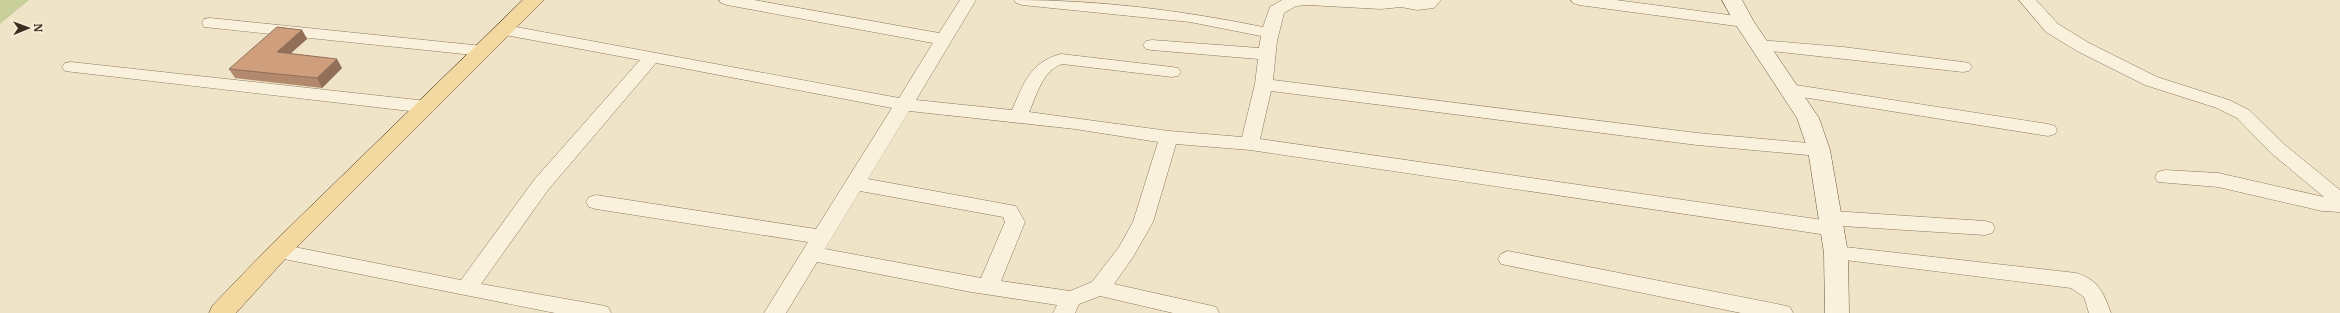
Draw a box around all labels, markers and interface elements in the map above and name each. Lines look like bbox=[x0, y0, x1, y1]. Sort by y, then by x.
north arrow bbox=[8, 8, 48, 48]
text: N bbox=[31, 23, 45, 33]

